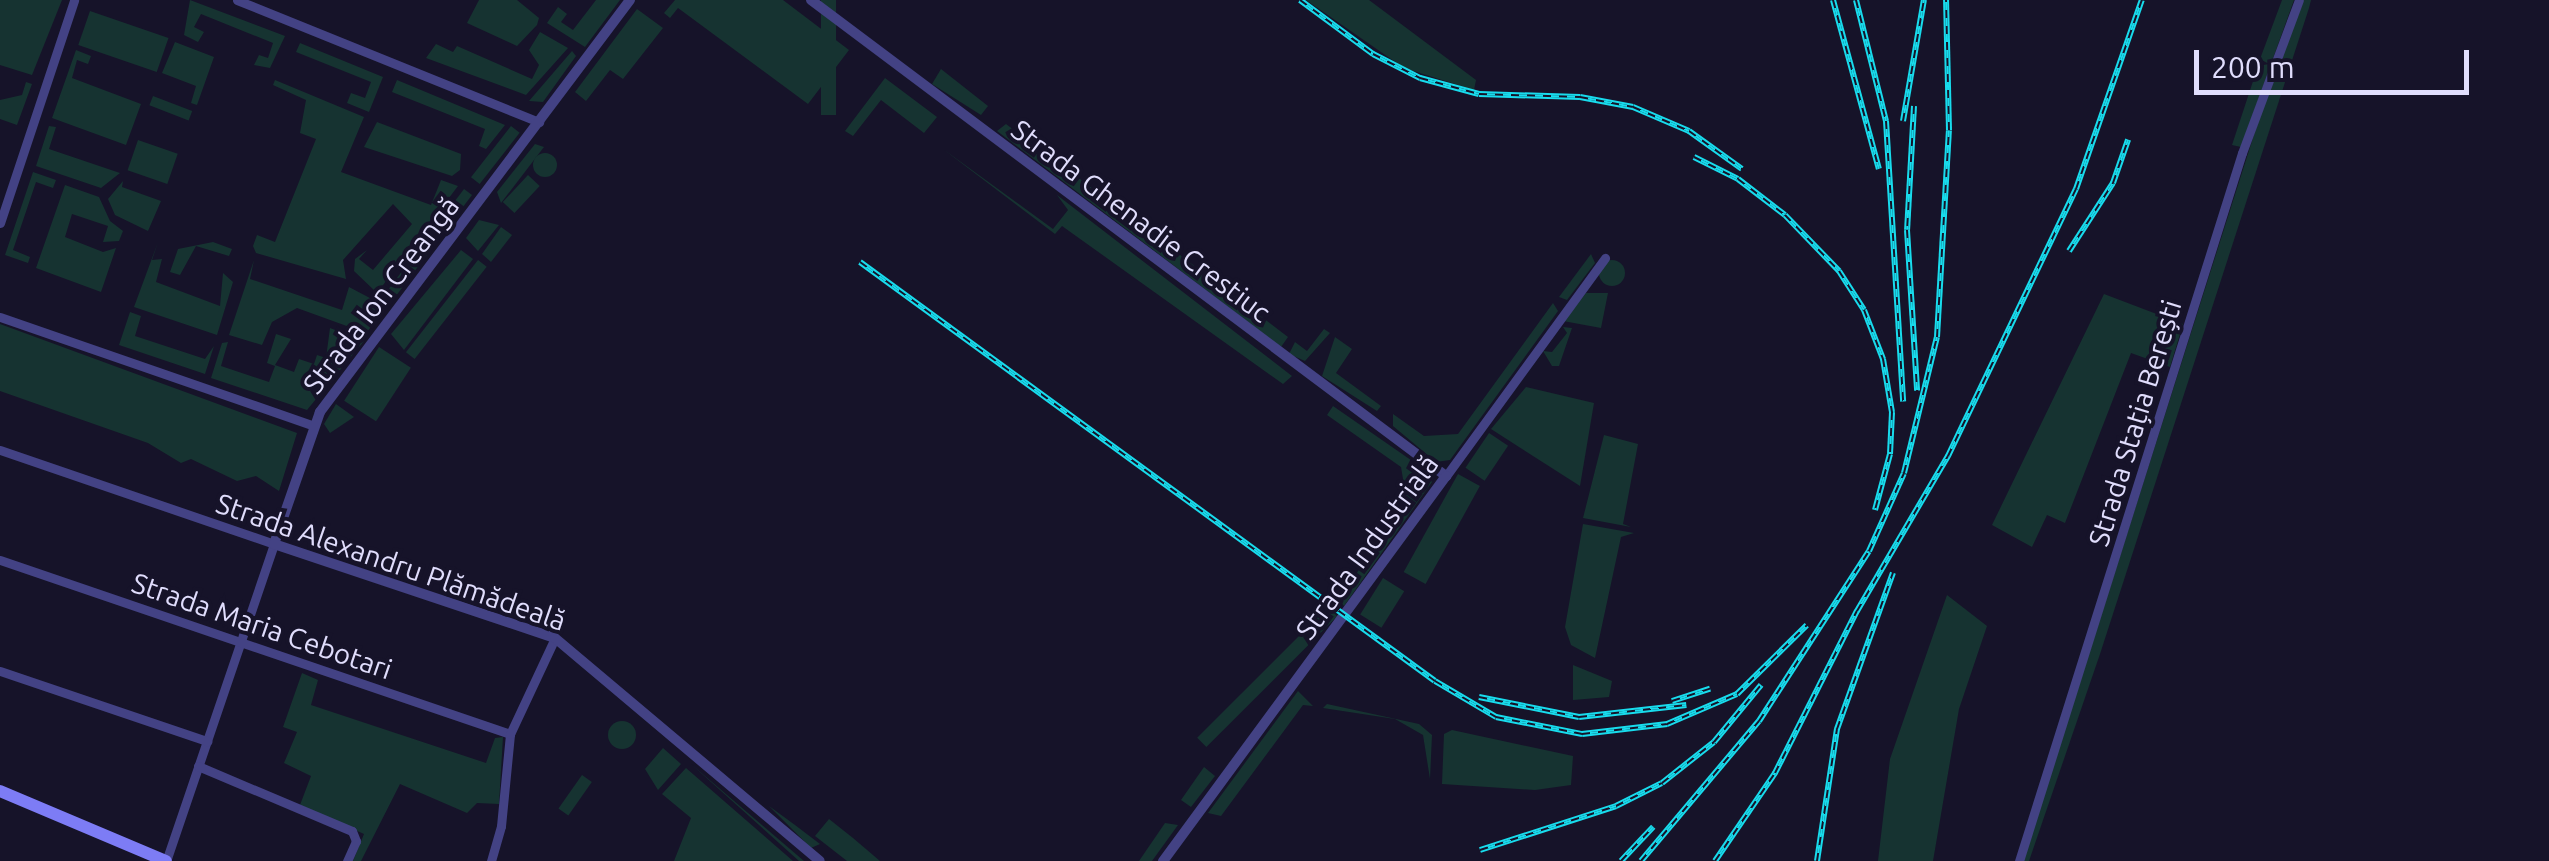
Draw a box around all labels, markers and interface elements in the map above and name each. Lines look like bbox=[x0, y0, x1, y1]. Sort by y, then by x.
scale bar bbox=[2199, 30, 2474, 92]
text: 200 m bbox=[2211, 50, 2295, 84]
street label: Strada Ghenadie Crestiuc bbox=[1005, 113, 1277, 329]
street label: Strada Ion Creangă bbox=[296, 190, 466, 400]
street label: Strada Stația Berești bbox=[2082, 296, 2188, 550]
street label: Strada Industrială bbox=[1289, 448, 1445, 646]
street label: Strada Alexandru Plămădeală bbox=[212, 486, 570, 638]
street label: Strada Maria Cebotari bbox=[128, 566, 396, 686]

